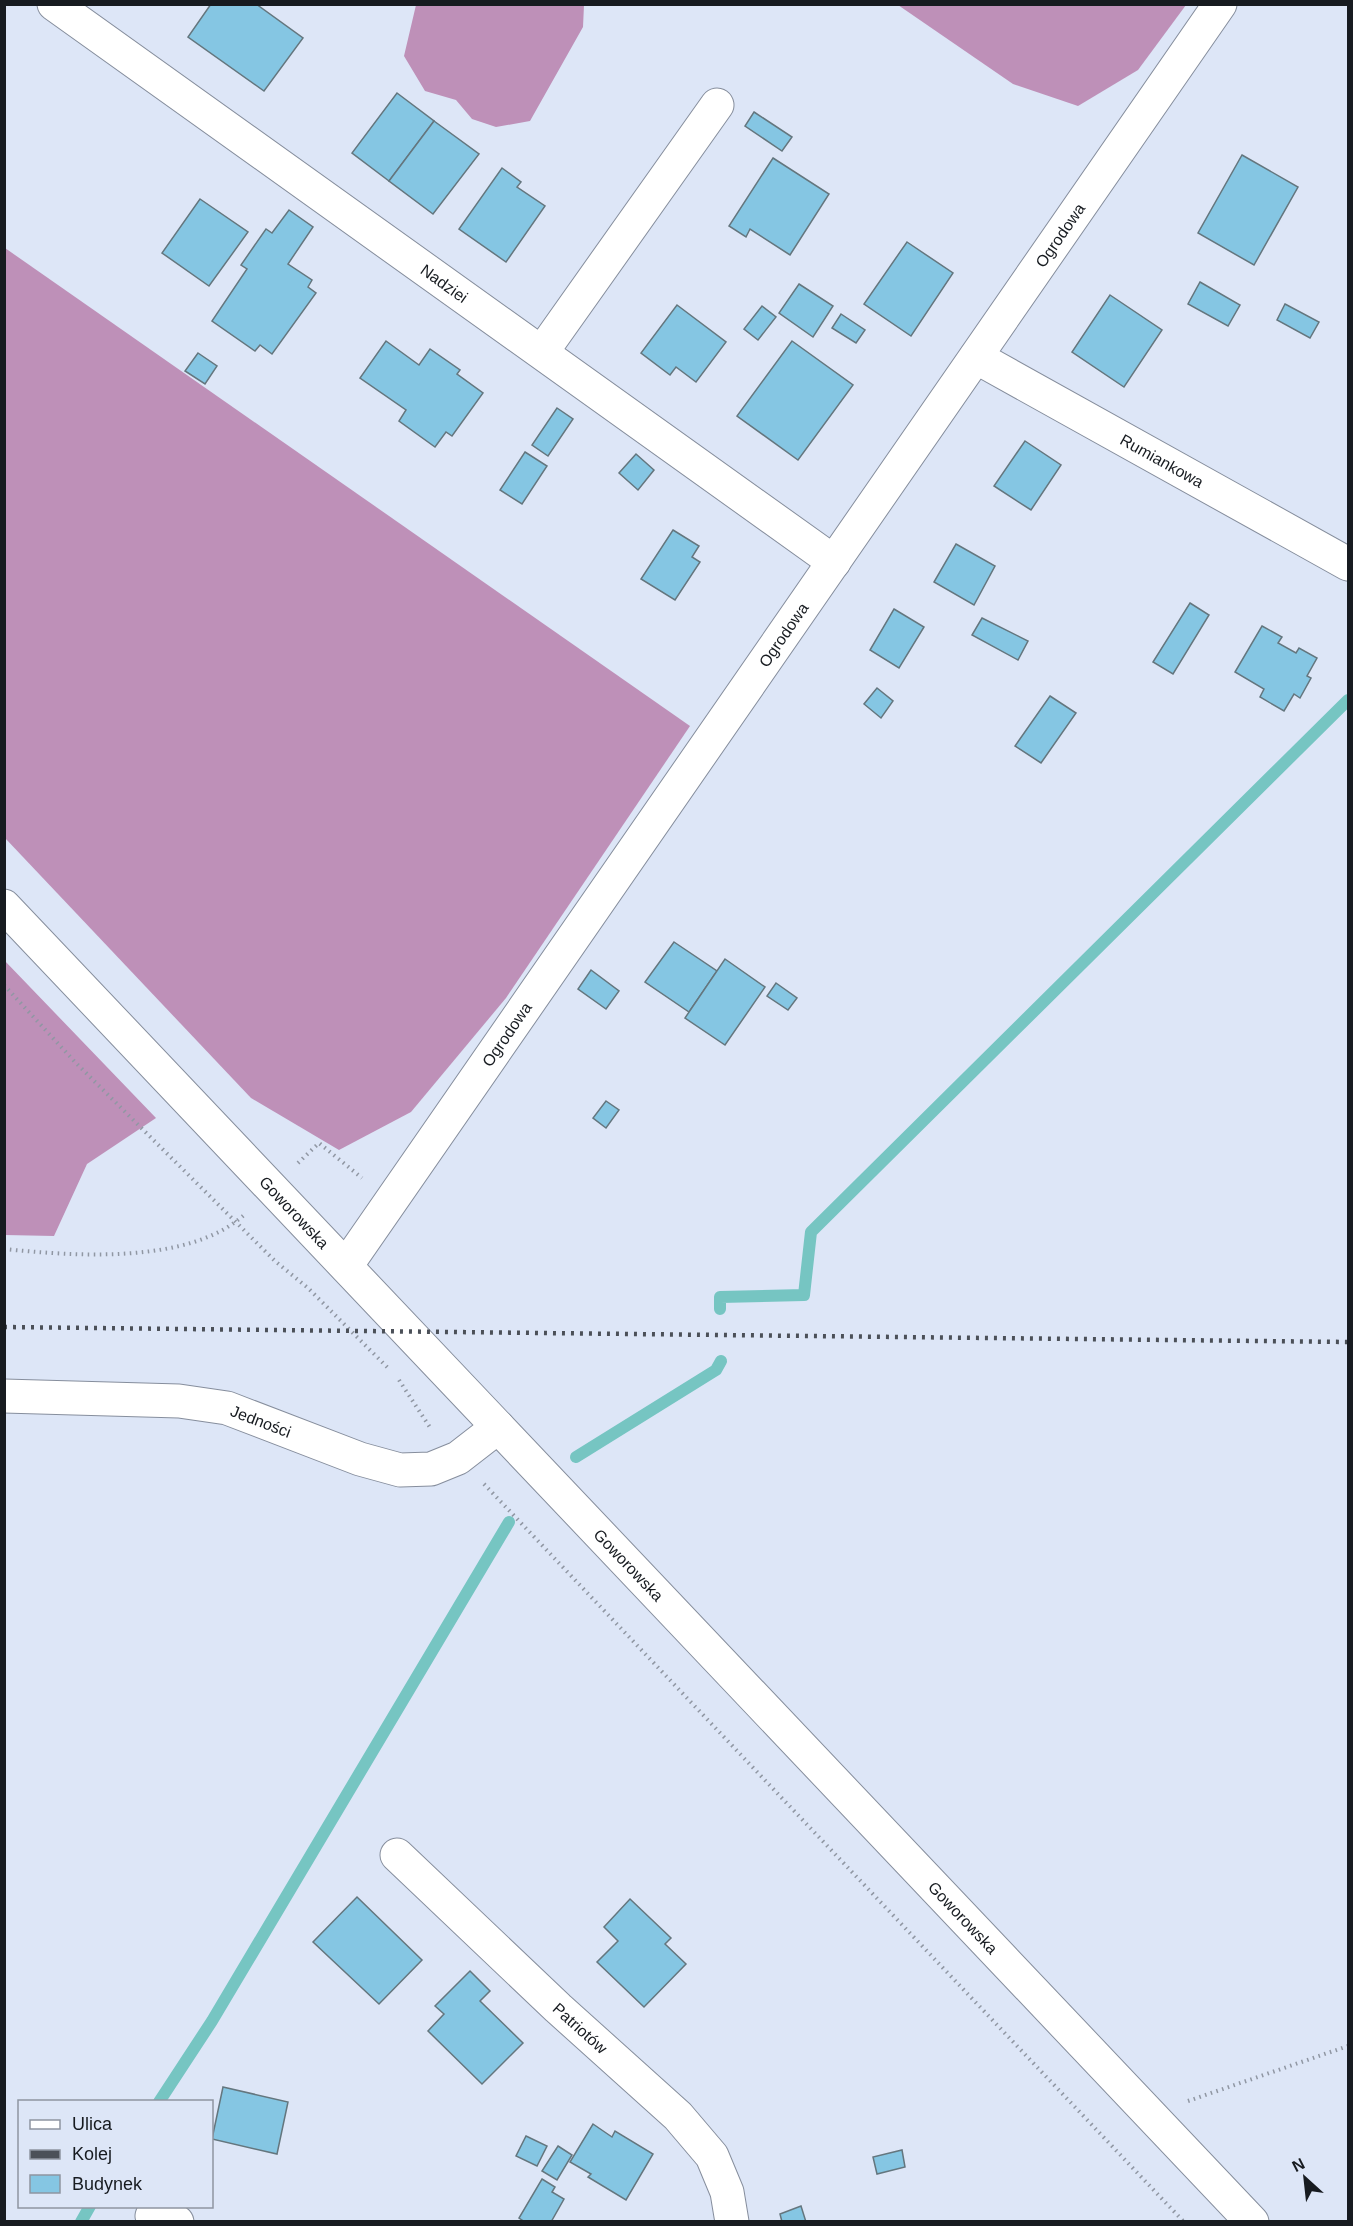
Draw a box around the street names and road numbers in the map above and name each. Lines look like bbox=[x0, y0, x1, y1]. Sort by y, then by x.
street label: Ogrodowa bbox=[1032, 200, 1088, 270]
street label: Nadziei bbox=[418, 261, 471, 306]
street label: Rumiankowa bbox=[1118, 431, 1207, 491]
street label: Ogrodowa bbox=[755, 599, 811, 670]
street label: Ogrodowa bbox=[479, 999, 535, 1069]
street label: Goworowska bbox=[256, 1173, 332, 1252]
street label: Jedności bbox=[228, 1402, 294, 1440]
street label: Goworowska bbox=[591, 1525, 667, 1604]
street label: Goworowska bbox=[925, 1878, 1001, 1957]
street label: Patriotów bbox=[550, 1999, 611, 2057]

